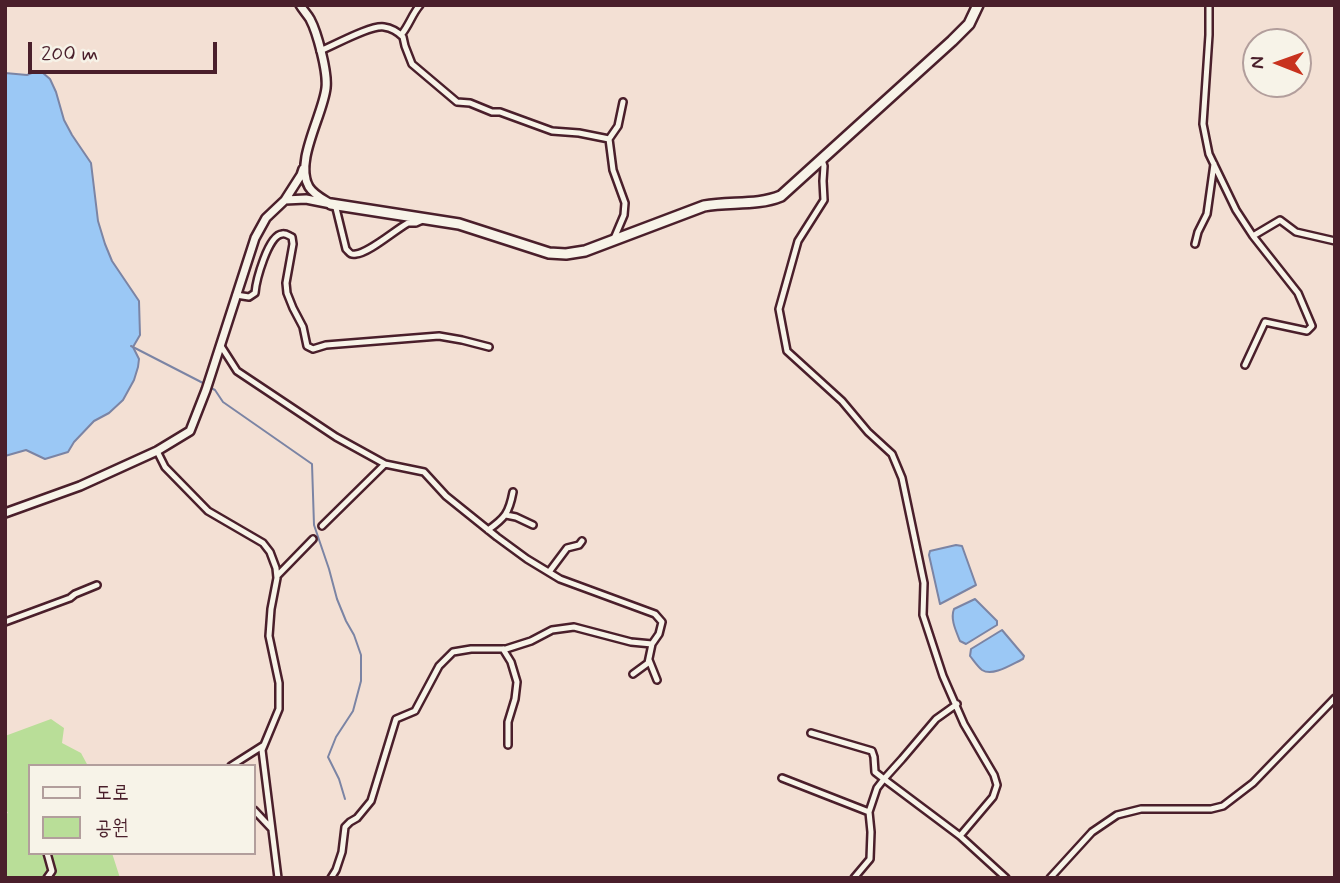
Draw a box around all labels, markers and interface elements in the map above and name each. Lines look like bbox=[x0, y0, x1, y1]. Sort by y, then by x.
scale bar bbox=[32, 28, 220, 72]
north arrow bbox=[1242, 28, 1312, 98]
text: 200 m bbox=[41, 40, 98, 68]
text: N bbox=[1245, 56, 1270, 69]
legend bbox=[28, 764, 256, 855]
text: 도로 bbox=[95, 779, 129, 807]
text: 공원 bbox=[95, 814, 129, 842]

